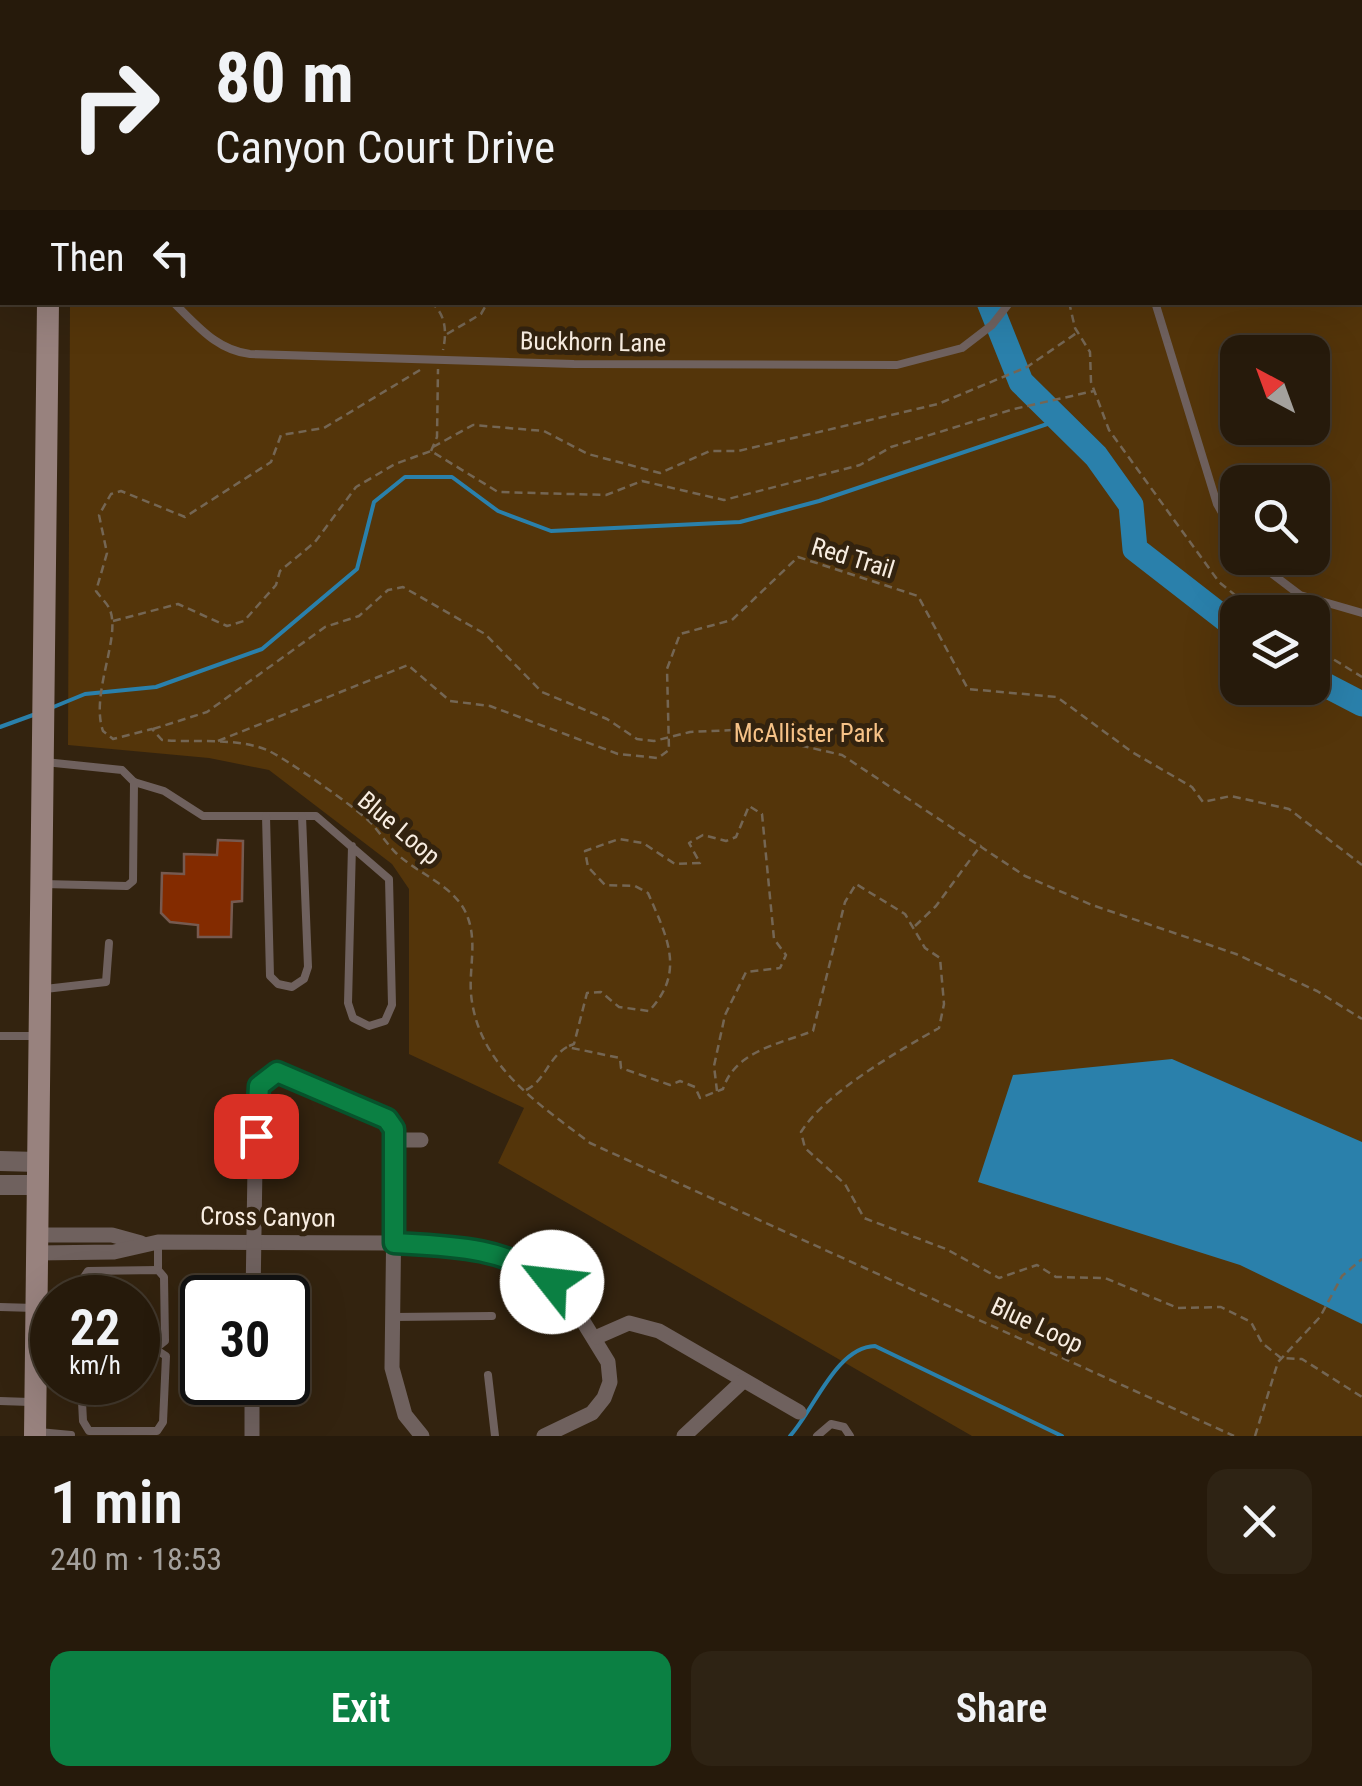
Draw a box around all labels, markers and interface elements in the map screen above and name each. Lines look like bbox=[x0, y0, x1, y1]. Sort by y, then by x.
text: 80 m bbox=[215, 37, 354, 119]
icon: right bbox=[50, 40, 180, 170]
text: Canyon Court Drive bbox=[215, 121, 555, 174]
icon: left bbox=[144, 230, 199, 285]
text: Then bbox=[50, 236, 124, 280]
street label: Buckhorn Lane bbox=[520, 326, 666, 358]
north arrow bbox=[1220, 335, 1330, 445]
map controls bbox=[1220, 335, 1330, 705]
button: search bbox=[1220, 465, 1330, 575]
street label: Red Trail bbox=[808, 532, 898, 584]
button: layers bbox=[1220, 595, 1330, 705]
park label: McAllister Park bbox=[734, 719, 885, 748]
street label: Blue Loop bbox=[352, 785, 446, 871]
pin bbox=[214, 1094, 299, 1179]
icon: arrive bbox=[229, 1109, 284, 1164]
street label: Cross Canyon bbox=[200, 1201, 336, 1233]
position arrow bbox=[500, 1230, 604, 1334]
speed limit sign: 30 bbox=[180, 1275, 310, 1405]
street label: Blue Loop bbox=[986, 1291, 1088, 1359]
text: 22 bbox=[70, 1299, 120, 1357]
text: km/h bbox=[69, 1351, 121, 1380]
text: 1 min bbox=[50, 1467, 183, 1538]
button: close bbox=[1207, 1469, 1312, 1574]
text: 240 m · 18:53 bbox=[50, 1540, 222, 1578]
button: Exit bbox=[50, 1651, 671, 1766]
button: Share bbox=[691, 1651, 1312, 1766]

